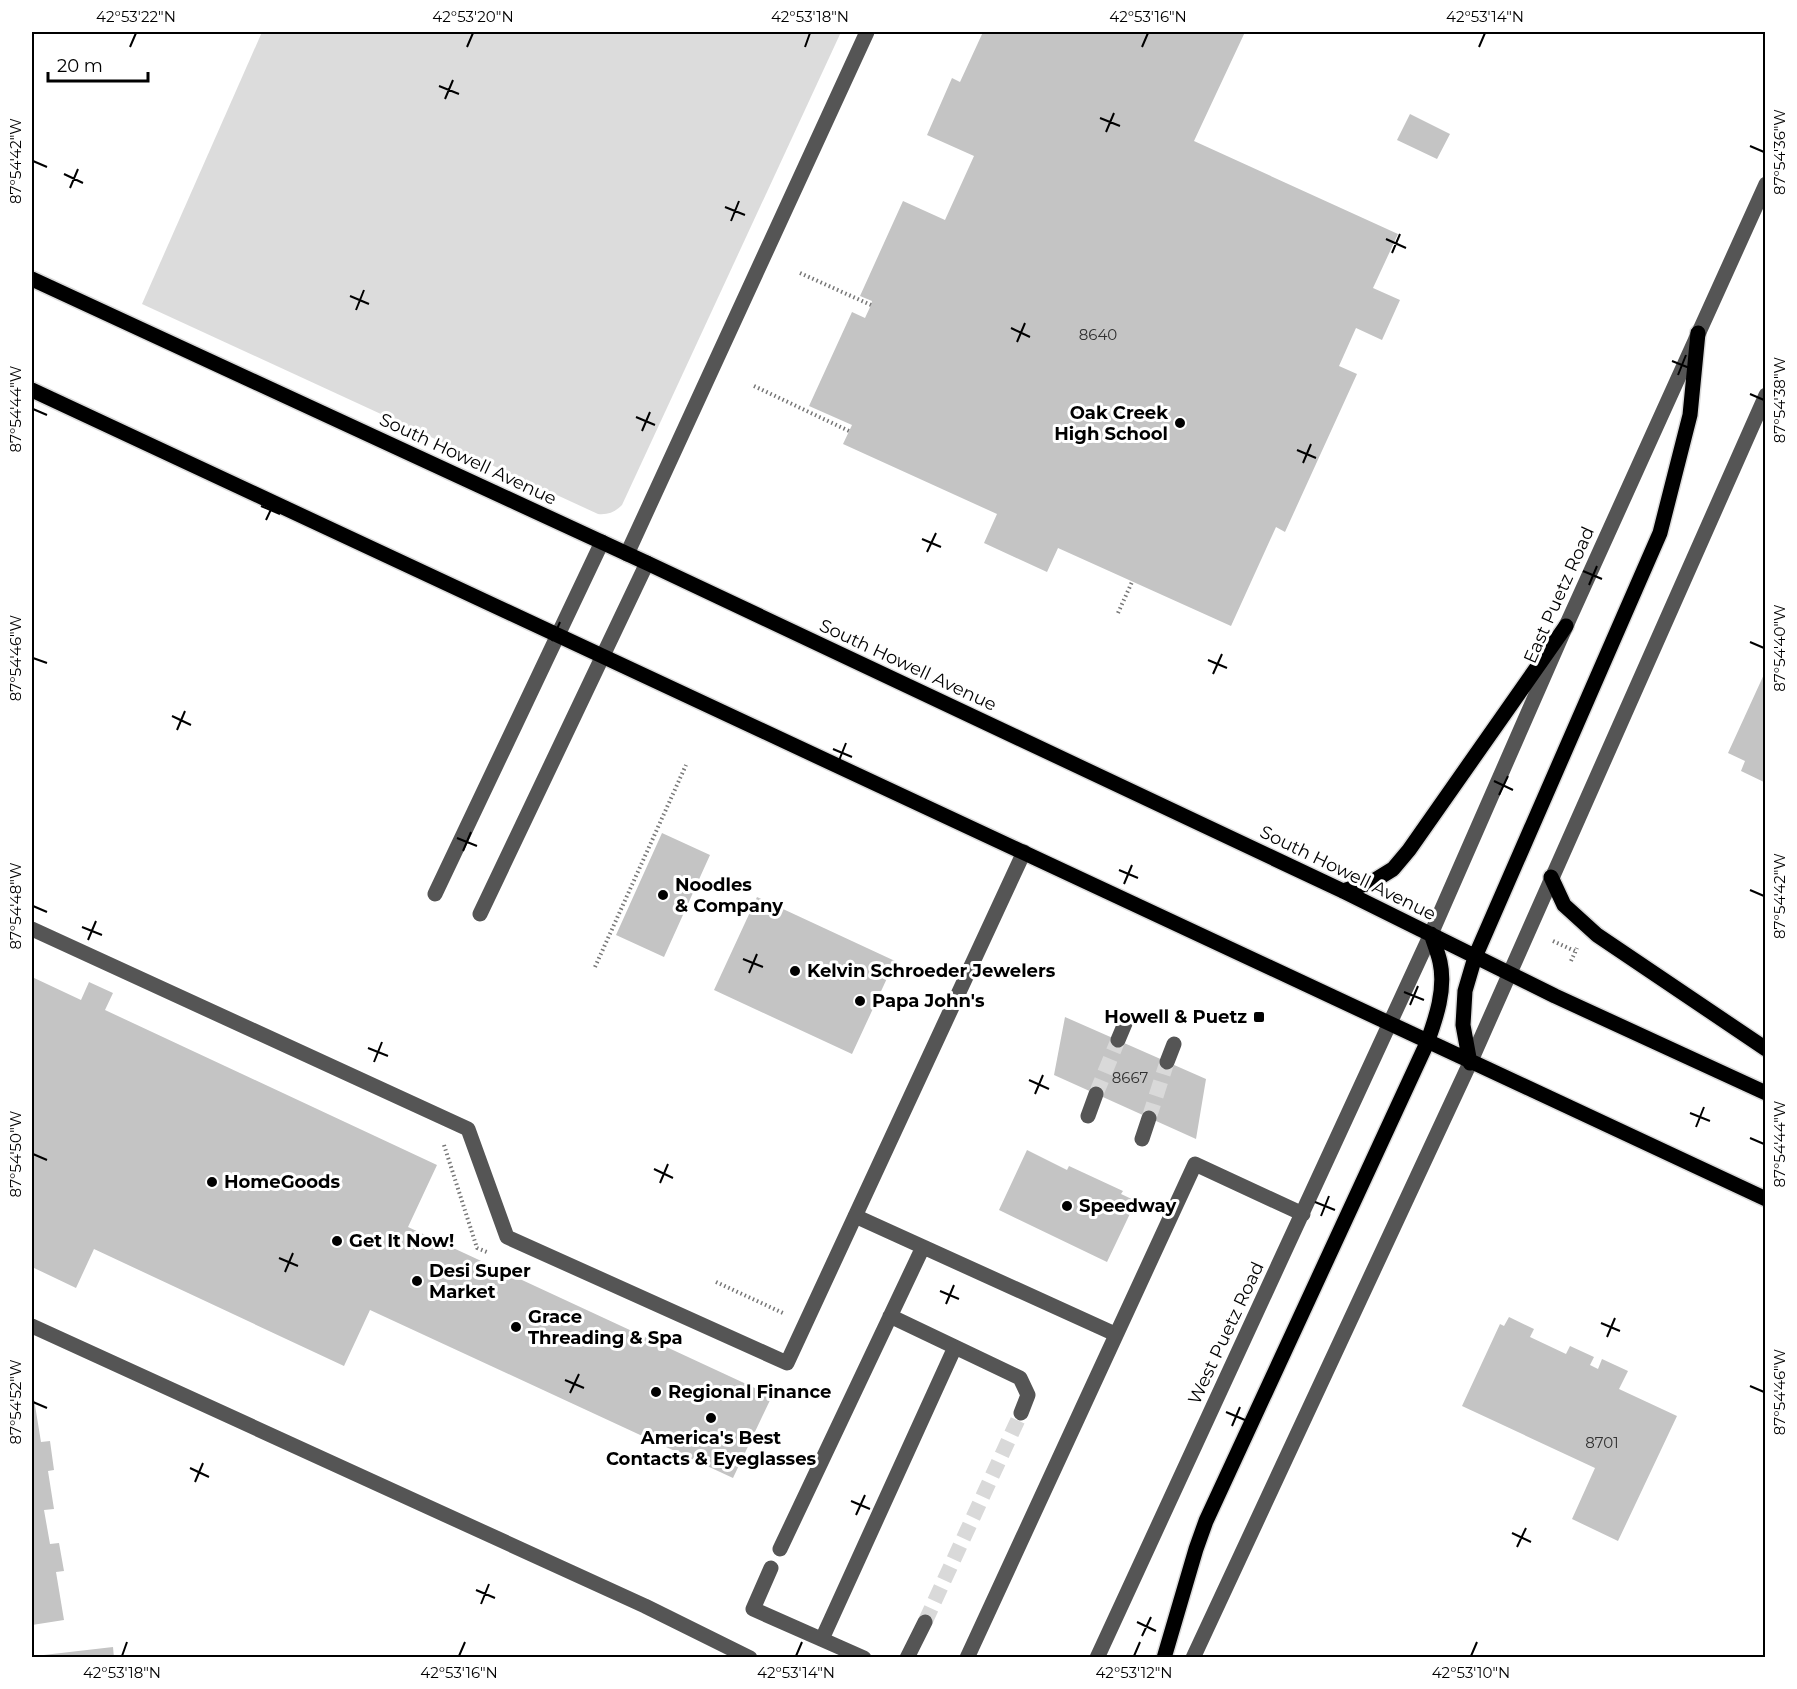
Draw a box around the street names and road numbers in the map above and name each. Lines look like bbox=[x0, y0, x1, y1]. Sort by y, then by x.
street label: South Howell Avenue bbox=[376, 408, 560, 510]
street label: East Puetz Road bbox=[1519, 523, 1599, 667]
street label: South Howell Avenue bbox=[816, 614, 1000, 716]
street label: South Howell Avenue bbox=[1256, 821, 1440, 925]
street label: West Puetz Road bbox=[1183, 1258, 1269, 1408]

